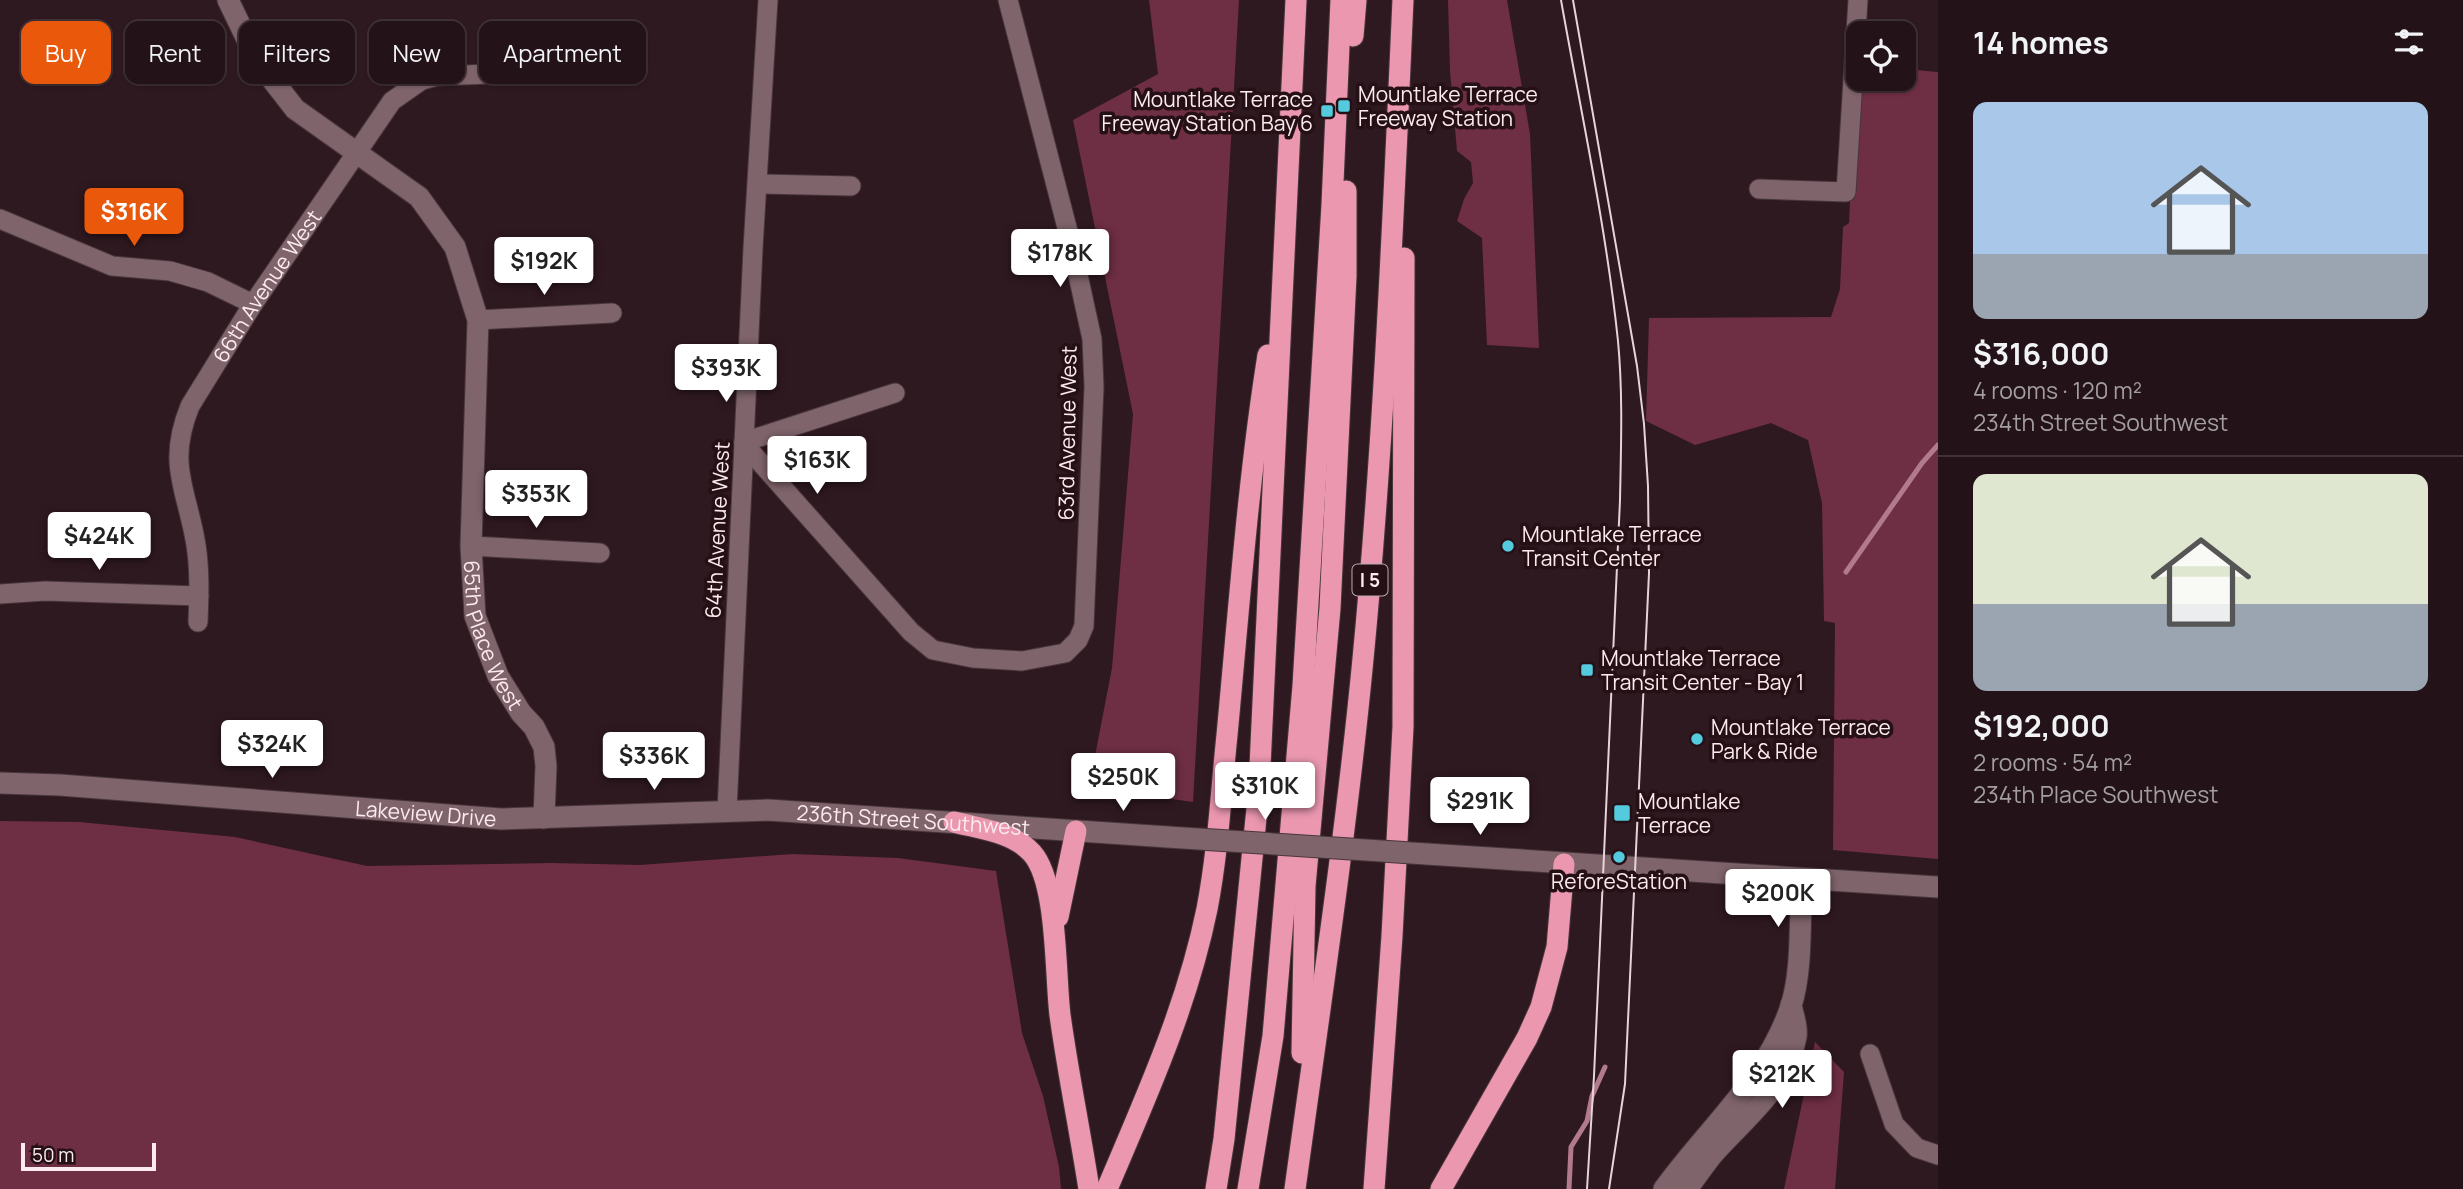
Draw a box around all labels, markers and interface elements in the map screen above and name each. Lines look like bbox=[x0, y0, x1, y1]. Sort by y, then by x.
chip: Buy bbox=[21, 21, 111, 84]
chip: Rent bbox=[125, 21, 225, 84]
chip: Filters bbox=[239, 21, 355, 84]
chip: New bbox=[369, 21, 465, 84]
chip: Apartment bbox=[479, 21, 646, 84]
map controls bbox=[1846, 21, 1916, 91]
button: locate bbox=[1846, 21, 1916, 91]
text: 14 homes bbox=[1973, 22, 2109, 63]
icon: filters bbox=[2390, 23, 2428, 61]
place label: Mountlake Terrace Freeway Station bbox=[1358, 80, 1538, 132]
place label: Mountlake Terrace Freeway Station Bay 6 bbox=[1101, 85, 1313, 137]
marker: Mountlake Terrace Freeway Station bbox=[1336, 98, 1352, 114]
marker: Mountlake Terrace Freeway Station Bay 6 bbox=[1319, 103, 1335, 119]
icon: home bbox=[2138, 147, 2264, 273]
pin: $316K bbox=[85, 188, 183, 248]
text: $316K bbox=[100, 195, 168, 227]
street label: 66th Avenue West bbox=[206, 204, 327, 368]
pin: $178K bbox=[1011, 230, 1109, 289]
text: $178K bbox=[1027, 236, 1093, 268]
pin: $192K bbox=[495, 238, 593, 297]
text: $192K bbox=[510, 244, 578, 276]
text: $316,000 bbox=[1973, 333, 2109, 374]
pin: $393K bbox=[677, 344, 775, 404]
street label: 63rd Avenue West bbox=[1051, 345, 1083, 521]
text: $393K bbox=[691, 351, 761, 383]
text: 4 rooms · 120 m² bbox=[1973, 374, 2142, 406]
text: 234th Street Southwest bbox=[1973, 406, 2228, 438]
pin: $163K bbox=[768, 436, 866, 496]
street label: 64th Avenue West bbox=[698, 441, 736, 619]
text: $163K bbox=[783, 443, 851, 475]
pin: $353K bbox=[487, 470, 585, 530]
text: $353K bbox=[501, 477, 571, 509]
pin: $424K bbox=[50, 512, 148, 572]
text: $424K bbox=[64, 519, 134, 551]
icon: home bbox=[2138, 519, 2264, 645]
place label: Mountlake Terrace Transit Center bbox=[1522, 520, 1702, 572]
marker: Mountlake Terrace Transit Center bbox=[1500, 538, 1516, 554]
street label: 65th Place West bbox=[458, 559, 530, 715]
road number: I 5 bbox=[1352, 565, 1388, 596]
place label: Mountlake Terrace Transit Center - Bay 1 bbox=[1601, 644, 1804, 696]
marker: Mountlake Terrace Transit Center - Bay 1 bbox=[1579, 662, 1595, 678]
text: $192,000 bbox=[1973, 705, 2110, 746]
place label: Mountlake Terrace Park & Ride bbox=[1711, 713, 1891, 765]
pin: $324K bbox=[223, 720, 321, 780]
text: $324K bbox=[237, 727, 307, 759]
marker: Mountlake Terrace Park & Ride bbox=[1689, 731, 1705, 747]
pin: $336K bbox=[605, 732, 703, 792]
text: $336K bbox=[619, 739, 689, 771]
text: 2 rooms · 54 m² bbox=[1973, 746, 2132, 778]
pin: $250K bbox=[1074, 754, 1172, 813]
text: $250K bbox=[1087, 760, 1159, 792]
pin: $310K bbox=[1216, 762, 1314, 822]
text: $310K bbox=[1231, 769, 1299, 801]
pin: $291K bbox=[1431, 778, 1529, 837]
text: 234th Place Southwest bbox=[1973, 778, 2219, 810]
text: $291K bbox=[1446, 784, 1514, 816]
place label: Mountlake Terrace bbox=[1638, 787, 1740, 839]
street label: Lakeview Drive bbox=[354, 794, 497, 833]
street label: 236th Street Southwest bbox=[796, 798, 1031, 842]
marker: Mountlake Terrace bbox=[1612, 803, 1632, 823]
marker: ReforeStation bbox=[1611, 849, 1627, 865]
place label: ReforeStation bbox=[1551, 867, 1687, 895]
pin: $200K bbox=[1729, 870, 1827, 929]
text: $200K bbox=[1741, 876, 1815, 908]
pin: $212K bbox=[1733, 1050, 1831, 1110]
text: $212K bbox=[1749, 1057, 1815, 1089]
scale bar bbox=[21, 1140, 156, 1172]
text: 50 m bbox=[32, 1142, 74, 1168]

